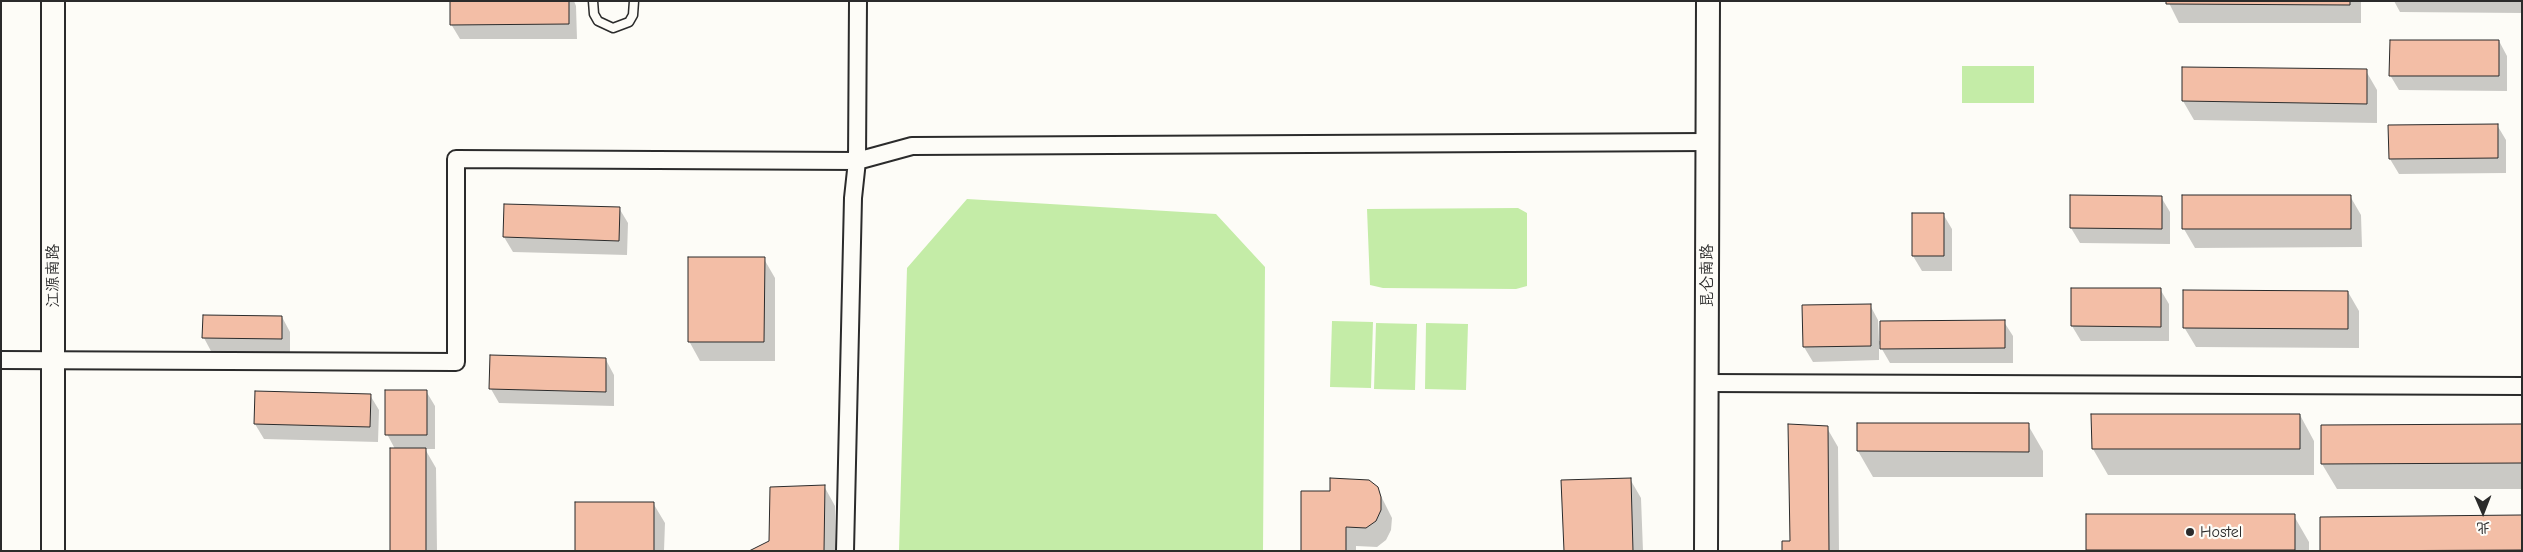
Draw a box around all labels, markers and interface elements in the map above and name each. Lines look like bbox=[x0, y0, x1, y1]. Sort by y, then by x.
street label: 江源南路 bbox=[43, 244, 63, 308]
street label: 昆仑南路 bbox=[1697, 244, 1717, 308]
north arrow bbox=[2458, 487, 2508, 537]
text: 北 bbox=[2476, 519, 2490, 536]
place label: Hostel bbox=[2200, 522, 2242, 542]
marker: Hostel bbox=[2184, 526, 2196, 538]

